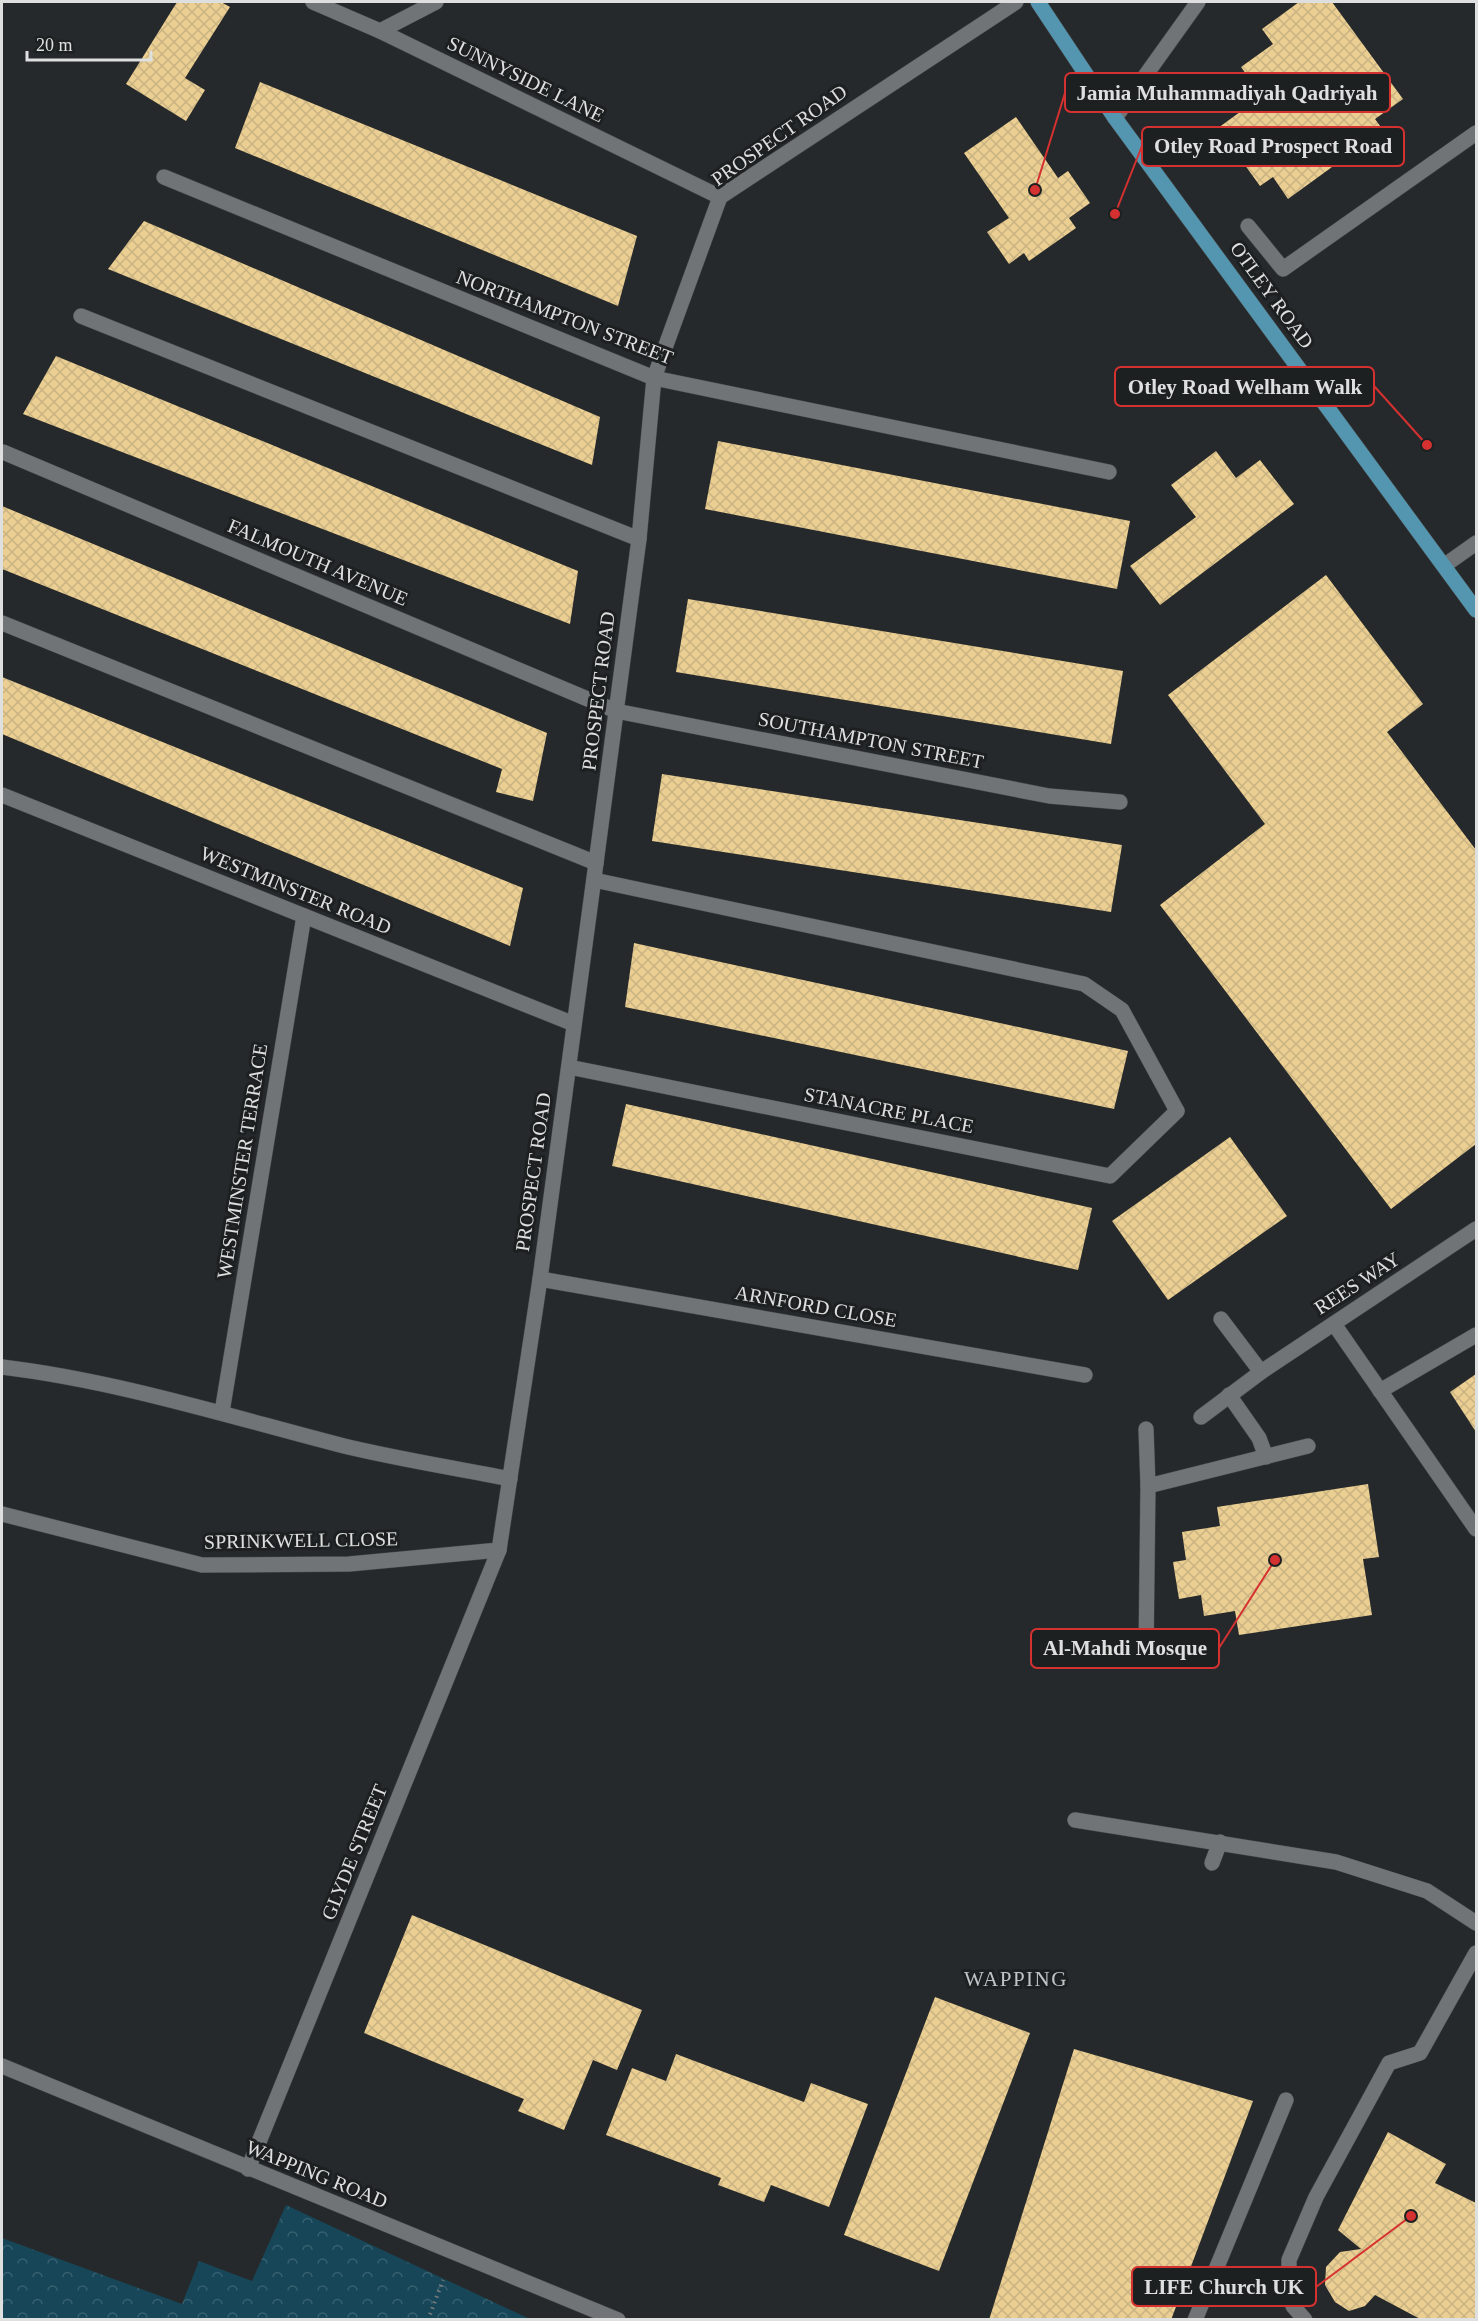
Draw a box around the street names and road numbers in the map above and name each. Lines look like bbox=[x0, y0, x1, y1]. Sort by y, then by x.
street label: SUNNYSIDE LANE bbox=[444, 31, 608, 127]
street label: PROSPECT ROAD bbox=[707, 80, 851, 190]
street label: OTLEY ROAD bbox=[1226, 237, 1318, 353]
street label: NORTHAMPTON STREET bbox=[454, 265, 676, 369]
street label: FALMOUTH AVENUE bbox=[225, 514, 411, 610]
street label: PROSPECT ROAD bbox=[577, 610, 619, 772]
street label: SOUTHAMPTON STREET bbox=[756, 707, 986, 773]
street label: WESTMINSTER ROAD bbox=[197, 842, 395, 938]
street label: WESTMINSTER TERRACE bbox=[213, 1042, 271, 1280]
street label: STANACRE PLACE bbox=[802, 1083, 976, 1137]
street label: PROSPECT ROAD bbox=[511, 1091, 555, 1253]
street label: REES WAY bbox=[1310, 1247, 1404, 1319]
street label: ARNFORD CLOSE bbox=[733, 1281, 899, 1331]
street label: SPRINKWELL CLOSE bbox=[204, 1527, 398, 1553]
street label: GLYDE STREET bbox=[317, 1781, 391, 1923]
street label: WAPPING ROAD bbox=[243, 2136, 391, 2212]

